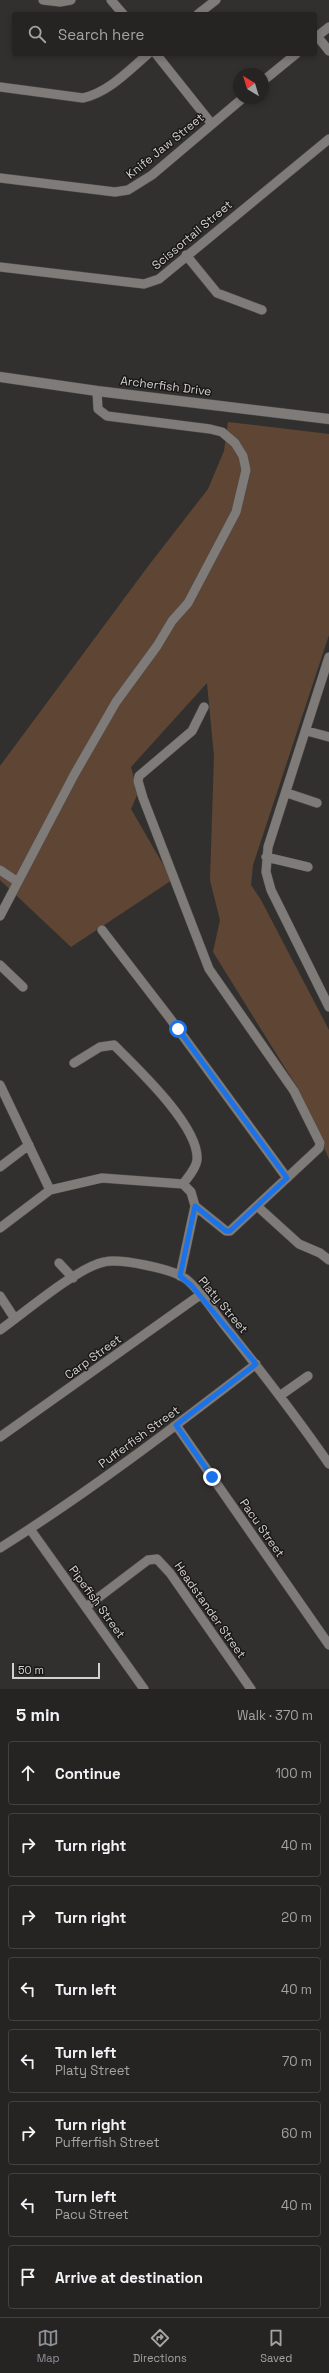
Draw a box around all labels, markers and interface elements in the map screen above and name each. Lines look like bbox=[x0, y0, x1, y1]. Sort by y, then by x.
search box bbox=[12, 12, 317, 56]
icon: search bbox=[26, 23, 48, 45]
text: Search here bbox=[58, 25, 144, 44]
north arrow bbox=[233, 68, 269, 104]
street label: Knife Jaw Street bbox=[123, 110, 207, 182]
street label: Scissortail Street bbox=[149, 197, 235, 273]
street label: Archerfish Drive bbox=[120, 372, 212, 400]
route start bbox=[169, 1020, 187, 1038]
street label: Platy Street bbox=[195, 1273, 251, 1337]
street label: Carp Street bbox=[61, 1331, 125, 1383]
street label: Pufferfish Street bbox=[95, 1402, 183, 1472]
route end bbox=[203, 1468, 221, 1486]
street label: Pacu Street bbox=[236, 1496, 288, 1560]
street label: Headstander Street bbox=[171, 1559, 249, 1661]
street label: Pipefish Street bbox=[65, 1562, 129, 1642]
scale bar bbox=[12, 1661, 100, 1680]
text: 50 m bbox=[18, 1663, 44, 1677]
text: 5 min bbox=[16, 1704, 60, 1726]
text: Walk · 370 m bbox=[237, 1707, 313, 1724]
icon: ahead bbox=[17, 1762, 39, 1784]
text: Continue bbox=[55, 1764, 121, 1783]
text: 100 m bbox=[275, 1765, 312, 1782]
icon: right bbox=[17, 1834, 39, 1856]
text: Turn right bbox=[55, 1836, 126, 1855]
text: 40 m bbox=[281, 1837, 312, 1854]
icon: right bbox=[17, 1906, 39, 1928]
text: Turn right bbox=[55, 1908, 126, 1927]
text: 20 m bbox=[281, 1909, 312, 1926]
icon: left bbox=[17, 1978, 39, 2000]
text: Turn left bbox=[55, 1980, 117, 1999]
text: 40 m bbox=[281, 1981, 312, 1998]
text: Turn left bbox=[55, 2043, 117, 2062]
icon: left bbox=[17, 2050, 39, 2072]
text: 70 m bbox=[282, 2053, 312, 2070]
text: Platy Street bbox=[55, 2062, 130, 2079]
text: Turn right bbox=[55, 2115, 126, 2134]
icon: right bbox=[17, 2122, 39, 2144]
text: 60 m bbox=[281, 2125, 312, 2142]
text: Pufferfish Street bbox=[55, 2134, 159, 2151]
text: Turn left bbox=[55, 2187, 117, 2206]
icon: left bbox=[17, 2194, 39, 2216]
text: 40 m bbox=[281, 2197, 312, 2214]
text: Pacu Street bbox=[55, 2206, 129, 2223]
icon: arrive bbox=[17, 2266, 39, 2288]
text: Arrive at destination bbox=[55, 2268, 203, 2287]
tab: Map bbox=[37, 2327, 60, 2365]
tab: Directions bbox=[133, 2327, 187, 2365]
tab: Saved bbox=[260, 2327, 292, 2365]

